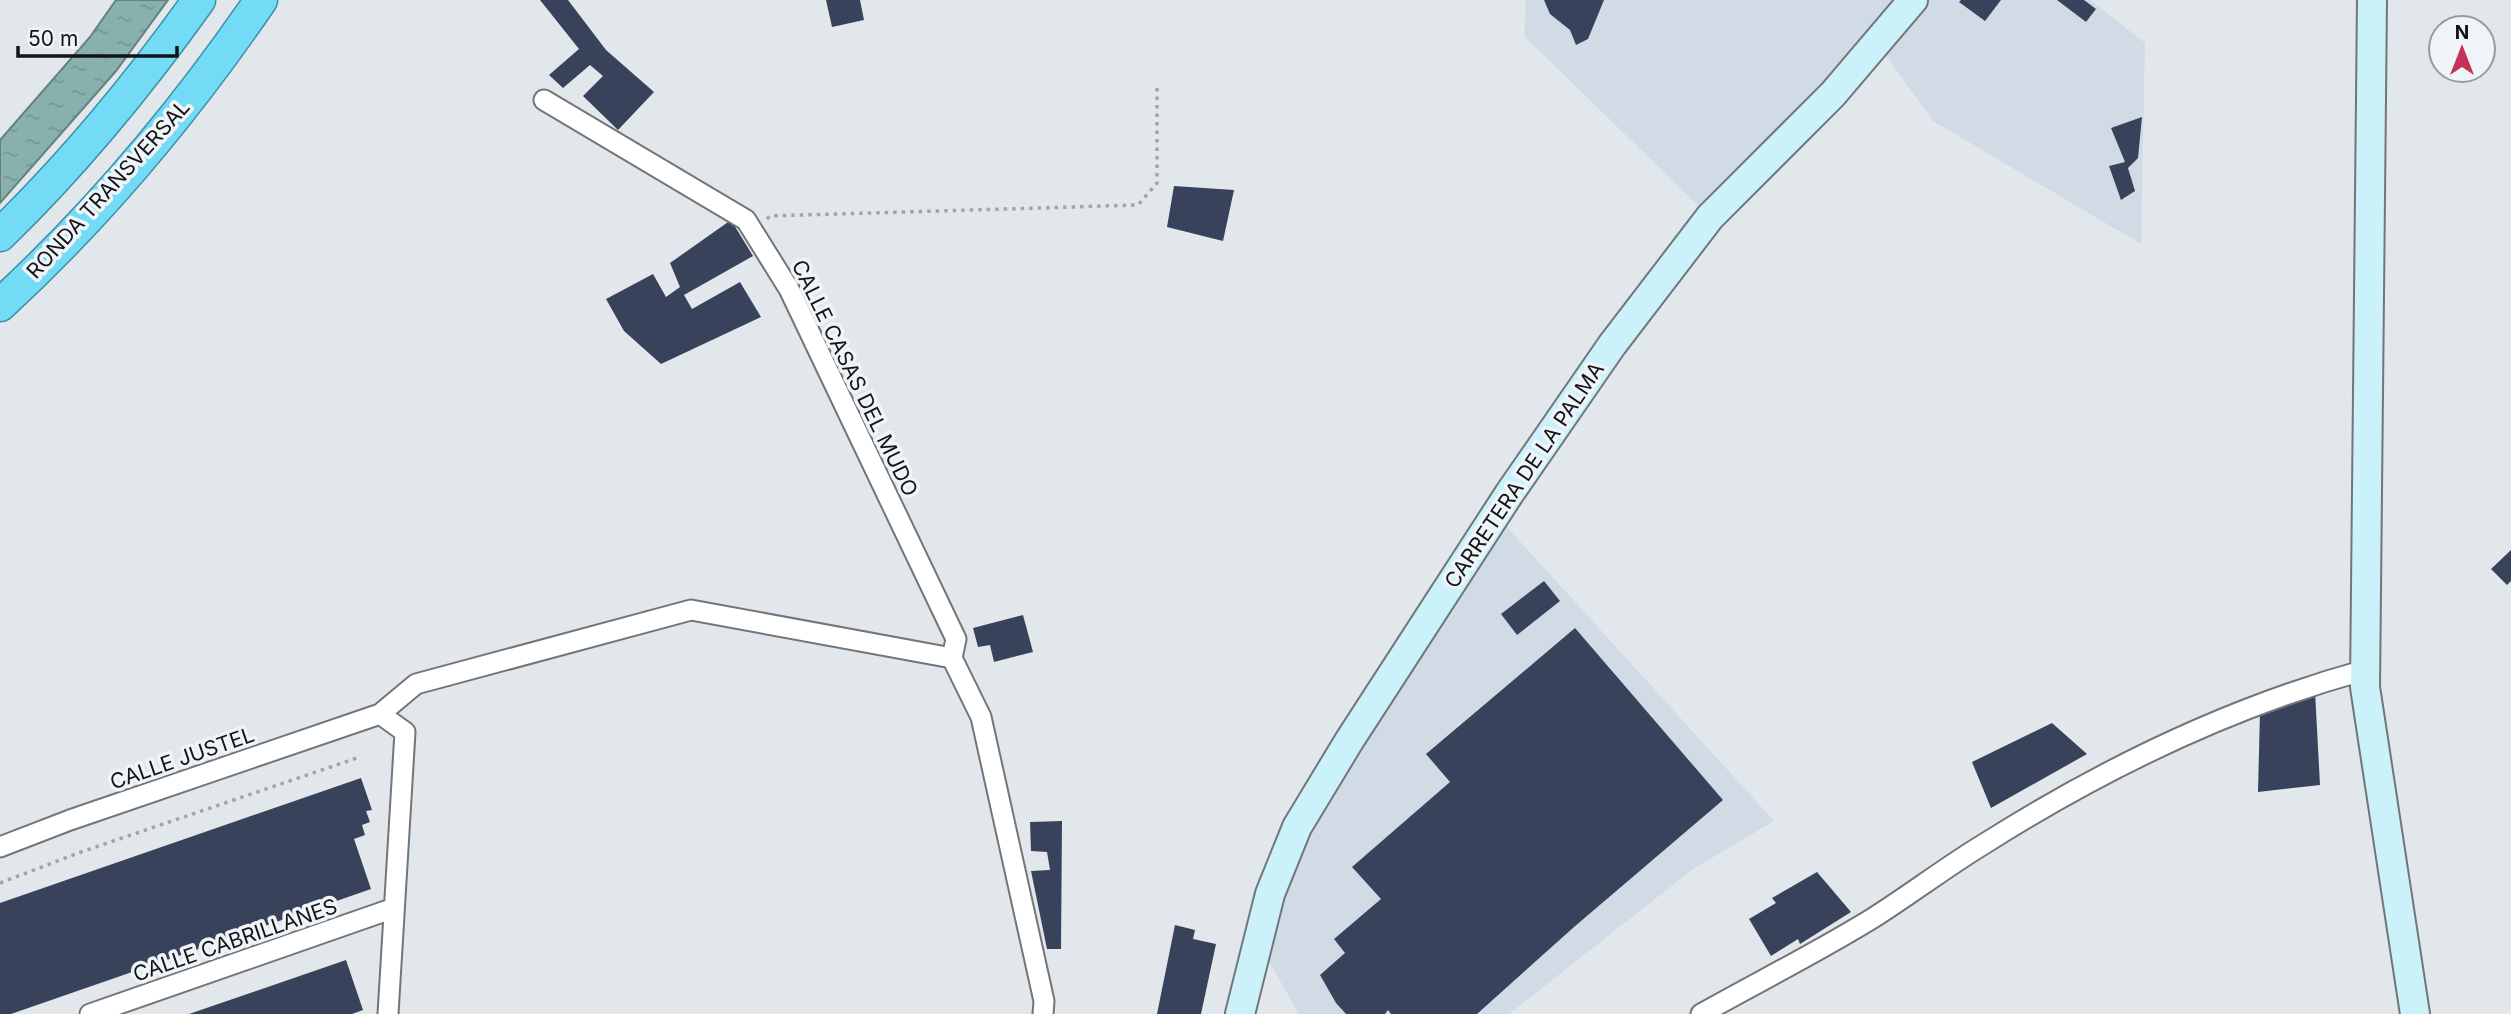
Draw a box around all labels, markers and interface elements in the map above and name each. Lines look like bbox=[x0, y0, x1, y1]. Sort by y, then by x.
scale bar bbox=[18, 14, 177, 58]
north arrow bbox=[2427, 14, 2497, 84]
text: N bbox=[2455, 21, 2469, 44]
text: 50 m bbox=[28, 26, 78, 51]
street label: RONDA TRANSVERSAL bbox=[21, 95, 195, 283]
street label: CALLE CASAS DEL MUDO bbox=[787, 256, 923, 500]
street label: CARRETERA DE LA PALMA bbox=[1439, 357, 1609, 593]
street label: CALLE JUSTEL bbox=[107, 722, 257, 794]
street label: CALLE CABRILLANES bbox=[130, 893, 340, 987]

